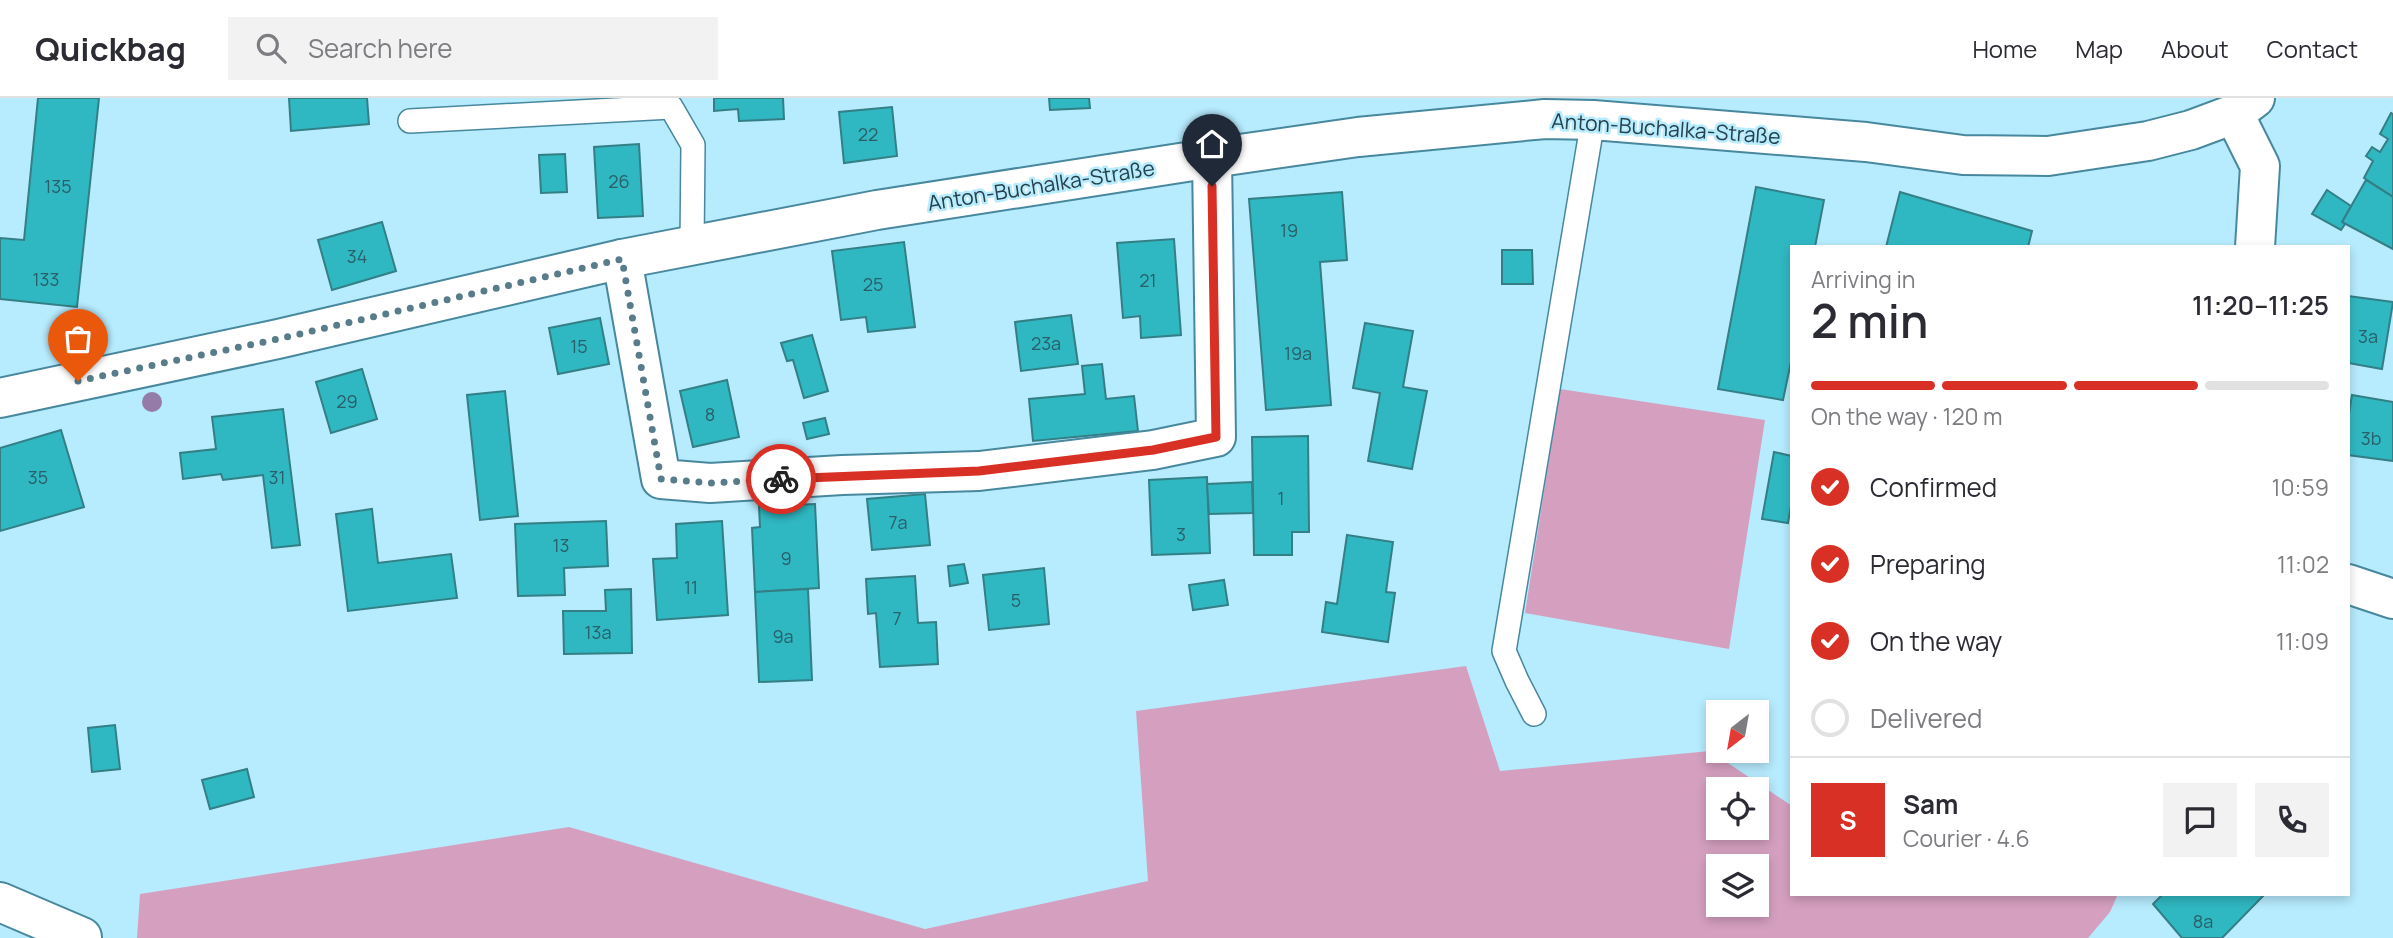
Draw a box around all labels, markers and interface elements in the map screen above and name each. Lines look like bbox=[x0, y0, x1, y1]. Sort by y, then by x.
search box bbox=[228, 17, 718, 80]
text: Quickbag bbox=[35, 26, 186, 71]
icon: search bbox=[252, 29, 290, 67]
text: Search here bbox=[308, 30, 453, 66]
text: Home bbox=[1972, 32, 2037, 65]
text: Map bbox=[2075, 32, 2123, 65]
text: About bbox=[2161, 32, 2229, 65]
text: Contact bbox=[2267, 32, 2358, 65]
street label: Anton-Buchalka-Straße bbox=[1551, 106, 1781, 150]
pin bbox=[1182, 114, 1242, 186]
house number: 22 bbox=[858, 122, 878, 146]
icon: home bbox=[1193, 125, 1231, 163]
street label: Anton-Buchalka-Straße bbox=[926, 153, 1156, 217]
house number: 26 bbox=[608, 169, 630, 193]
house number: 135 bbox=[44, 174, 72, 198]
house number: 19 bbox=[1280, 218, 1298, 242]
house number: 34 bbox=[347, 244, 367, 268]
text: Arriving in bbox=[1811, 263, 1916, 295]
house number: 133 bbox=[33, 267, 59, 291]
house number: 21 bbox=[1139, 268, 1157, 292]
house number: 25 bbox=[863, 272, 883, 296]
text: 11:20–11:25 bbox=[2192, 287, 2329, 323]
text: 2 min bbox=[1811, 289, 1928, 352]
pin bbox=[48, 309, 108, 381]
icon: bag bbox=[59, 320, 97, 358]
house number: 3a bbox=[2358, 324, 2378, 348]
house number: 23a bbox=[1031, 331, 1061, 355]
house number: 15 bbox=[570, 334, 588, 358]
house number: 19a bbox=[1284, 341, 1312, 365]
house number: 29 bbox=[336, 389, 358, 413]
text: On the way · 120 m bbox=[1811, 400, 2003, 432]
house number: 8 bbox=[705, 402, 715, 426]
house number: 3b bbox=[2361, 426, 2381, 450]
courier bbox=[746, 444, 816, 514]
icon: bike bbox=[762, 460, 800, 498]
house number: 35 bbox=[28, 465, 48, 489]
house number: 31 bbox=[269, 465, 285, 489]
icon: check bbox=[1811, 468, 1849, 506]
text: Confirmed bbox=[1870, 469, 1997, 505]
text: 10:59 bbox=[2272, 471, 2329, 503]
house number: 1 bbox=[1277, 486, 1285, 510]
house number: 7a bbox=[888, 510, 908, 534]
house number: 3 bbox=[1176, 522, 1186, 546]
house number: 13 bbox=[553, 533, 569, 557]
icon: check bbox=[1811, 545, 1849, 583]
house number: 9 bbox=[780, 546, 792, 570]
text: Preparing bbox=[1870, 546, 1986, 582]
text: 11:02 bbox=[2277, 548, 2329, 580]
house number: 11 bbox=[684, 575, 698, 599]
house number: 5 bbox=[1011, 588, 1021, 612]
house number: 7 bbox=[892, 606, 902, 630]
house number: 13a bbox=[585, 620, 611, 644]
icon: check bbox=[1811, 622, 1849, 660]
text: On the way bbox=[1870, 623, 2002, 659]
house number: 9a bbox=[772, 624, 794, 648]
text: 11:09 bbox=[2276, 625, 2329, 657]
north arrow bbox=[1706, 700, 1769, 763]
map controls bbox=[1706, 700, 1769, 917]
text: Delivered bbox=[1870, 700, 1982, 736]
button: locate bbox=[1706, 777, 1769, 840]
button: chat bbox=[2163, 783, 2237, 857]
button: phone bbox=[2255, 783, 2329, 857]
text: Sam bbox=[1903, 786, 1958, 822]
text: S bbox=[1839, 802, 1857, 838]
text: Courier · 4.6 bbox=[1903, 822, 2030, 854]
button: layers bbox=[1706, 854, 1769, 917]
house number: 8a bbox=[2193, 909, 2213, 933]

